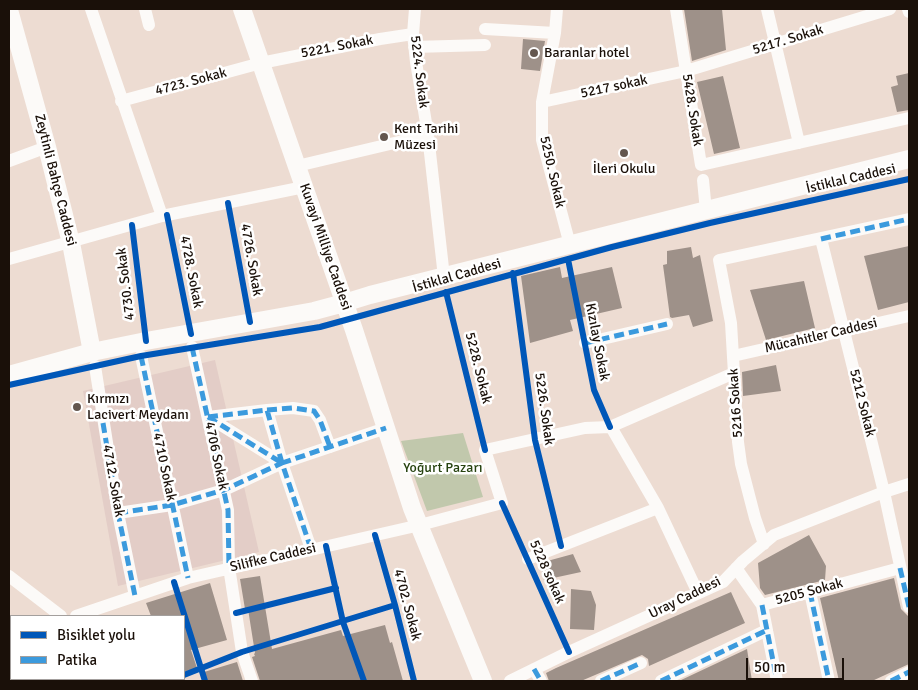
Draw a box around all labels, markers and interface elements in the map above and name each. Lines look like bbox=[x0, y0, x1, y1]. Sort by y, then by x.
street label: 5217. Sokak bbox=[751, 21, 825, 59]
street label: 5221. Sokak bbox=[299, 32, 375, 62]
street label: 5224. Sokak bbox=[406, 35, 432, 109]
place label: Baranlar hotel bbox=[544, 45, 629, 61]
marker: Baranlar hotel bbox=[528, 47, 540, 59]
street label: 4723. Sokak bbox=[153, 64, 229, 100]
street label: 5217 sokak bbox=[579, 72, 649, 102]
street label: 5428. Sokak bbox=[678, 73, 706, 147]
street label: Zeytinli Bahçe Caddesi bbox=[30, 112, 80, 248]
place label: Kent Tarihi Müzesi bbox=[394, 121, 458, 154]
marker: Kent Tarihi Müzesi bbox=[378, 131, 390, 143]
street label: 5250. Sokak bbox=[536, 134, 568, 210]
marker: İleri Okulu bbox=[618, 147, 630, 159]
place label: İleri Okulu bbox=[593, 161, 655, 177]
street label: İstiklal Caddesi bbox=[805, 161, 897, 197]
street label: Kuvayi Milliye Caddesi bbox=[295, 181, 355, 313]
street label: 4726. Sokak bbox=[236, 222, 266, 298]
street label: 4728. Sokak bbox=[176, 234, 206, 310]
street label: 4730. Sokak bbox=[113, 247, 139, 321]
street label: İstiklal Caddesi bbox=[411, 255, 503, 297]
street label: Kızılay Sokak bbox=[581, 302, 613, 382]
street label: Mücahitler Caddesi bbox=[763, 315, 879, 357]
street label: 5228. Sokak bbox=[461, 330, 495, 406]
street label: 5212 Sokak bbox=[845, 367, 879, 439]
street label: 5216 Sokak bbox=[725, 368, 747, 438]
street label: 5226. Sokak bbox=[531, 372, 557, 446]
place label: Kırmızı Lacivert Meydanı bbox=[87, 391, 189, 424]
marker: Kırmızı Lacivert Meydanı bbox=[71, 401, 83, 413]
street label: 4706 Sokak bbox=[201, 420, 231, 492]
street label: 4710 Sokak bbox=[149, 431, 179, 503]
street label: 4712. Sokak bbox=[98, 443, 128, 519]
park label: Yoğurt Pazarı bbox=[403, 460, 483, 476]
street label: 5228 sokak bbox=[526, 538, 568, 606]
street label: Silifke Caddesi bbox=[228, 540, 318, 576]
street label: 4702. Sokak bbox=[389, 567, 425, 643]
street label: Uray Caddesi bbox=[646, 573, 724, 623]
street label: 5205 Sokak bbox=[773, 575, 845, 609]
legend bbox=[10, 615, 185, 680]
text: Bisiklet yolu bbox=[57, 626, 135, 644]
scale bar bbox=[748, 648, 846, 680]
text: Patika bbox=[57, 651, 97, 669]
text: 50 m bbox=[754, 658, 785, 676]

